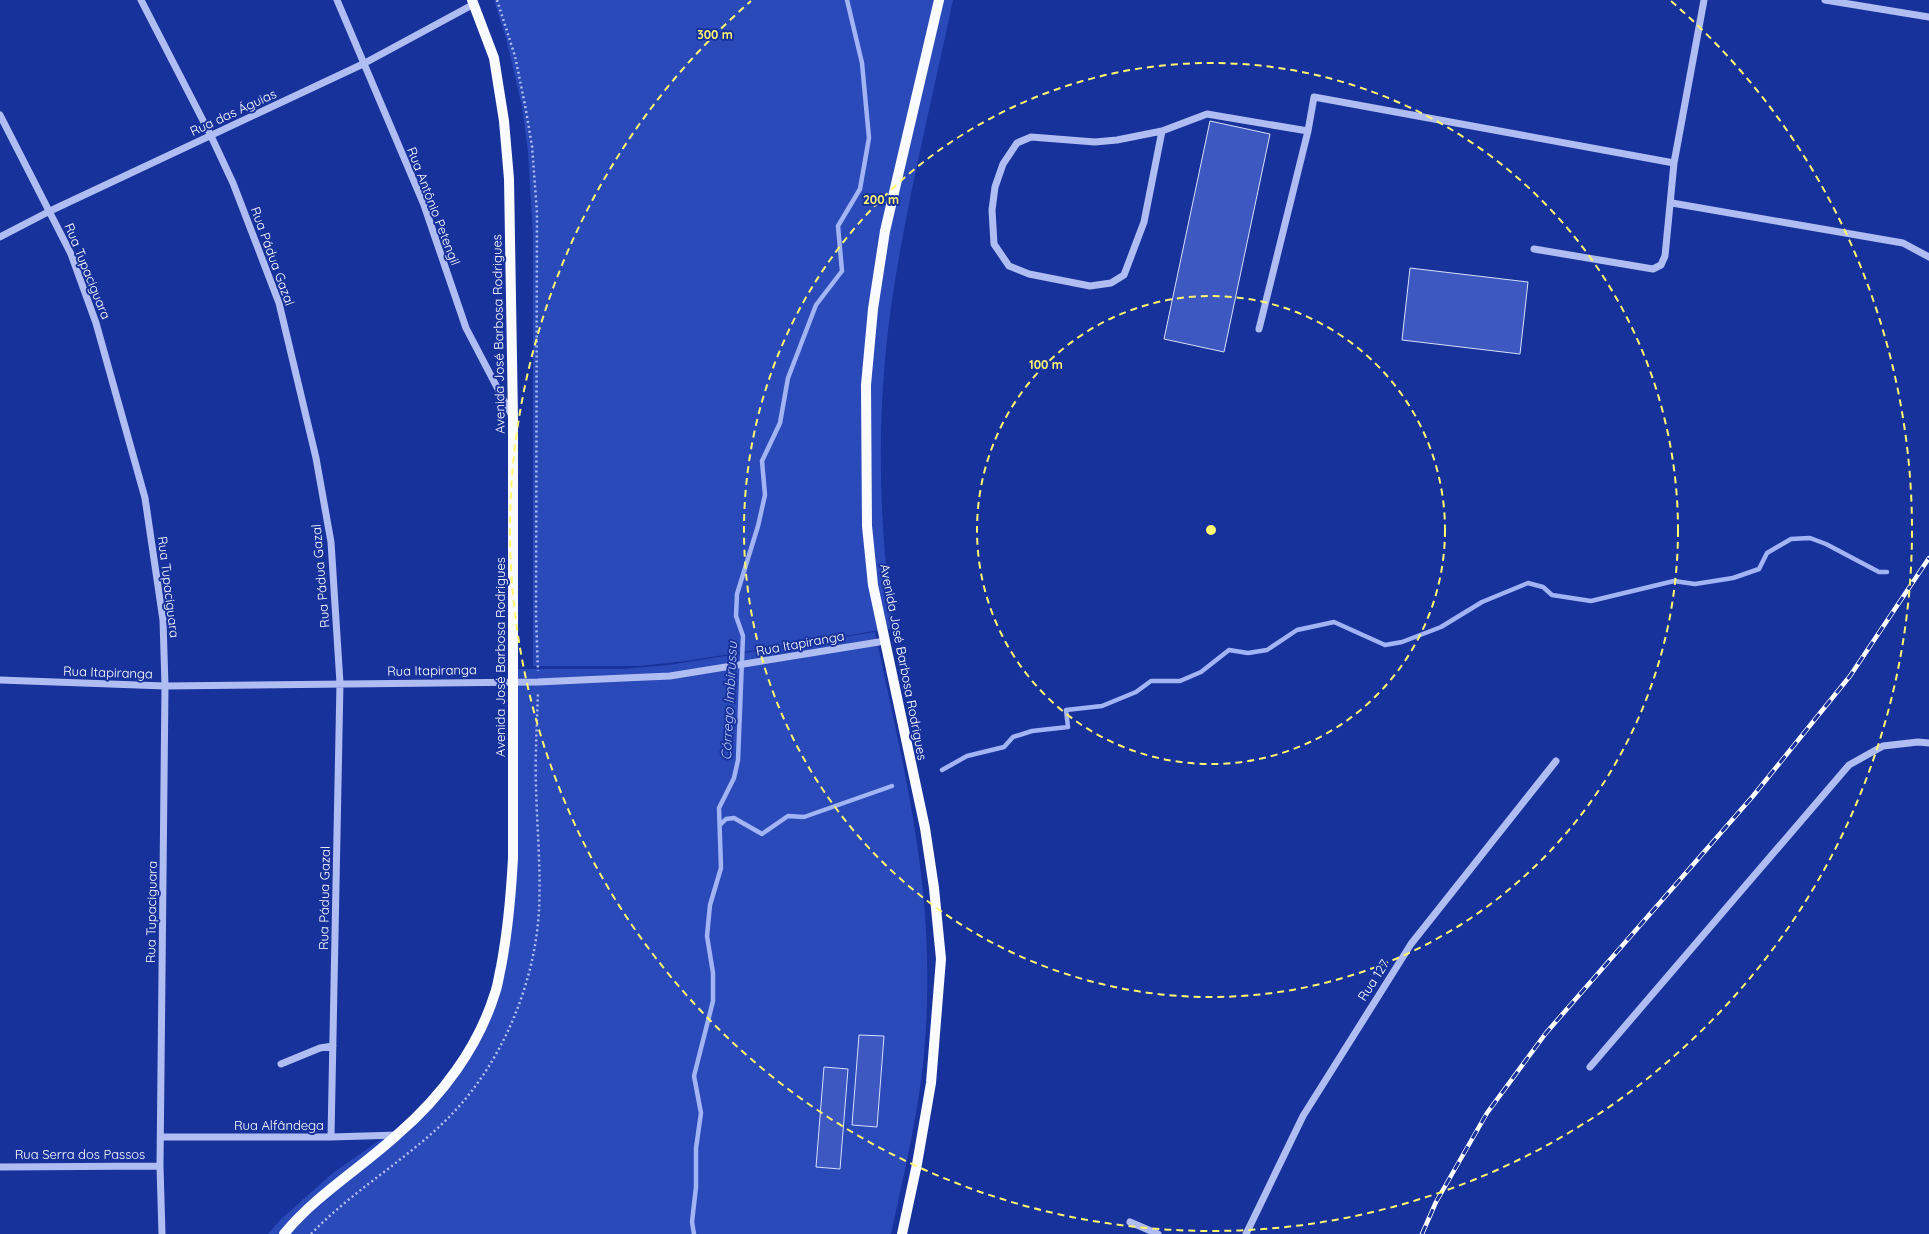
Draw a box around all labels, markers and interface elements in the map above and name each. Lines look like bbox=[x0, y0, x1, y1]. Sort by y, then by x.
text: 300 m bbox=[697, 27, 733, 42]
street label: Rua das Águias bbox=[187, 85, 279, 139]
street label: Rua Antônio Petengil bbox=[404, 145, 464, 267]
text: 200 m bbox=[863, 192, 899, 207]
street label: Rua Pádua Gazal bbox=[248, 204, 298, 308]
street label: Rua Tupaciguara bbox=[61, 221, 115, 321]
street label: Avenida José Barbosa Rodrigues bbox=[488, 234, 508, 434]
text: 100 m bbox=[1029, 357, 1063, 372]
street label: Rua Pádua Gazal bbox=[307, 523, 333, 629]
centre of rings bbox=[1204, 523, 1218, 537]
street label: Rua Tupaciguara bbox=[155, 535, 183, 639]
street label: Avenida José Barbosa Rodrigues bbox=[492, 557, 508, 757]
street label: Avenida José Barbosa Rodrigues bbox=[877, 562, 931, 762]
street label: Rua Itapiranga bbox=[754, 627, 846, 659]
water label: Córrego Imbirussu bbox=[717, 640, 741, 761]
street label: Rua Itapiranga bbox=[387, 661, 477, 679]
street label: Rua Itapiranga bbox=[63, 662, 153, 682]
street label: Rua Pádua Gazal bbox=[315, 846, 333, 950]
street label: Rua Tupaciguara bbox=[142, 861, 160, 963]
street label: Rua 127 bbox=[1354, 956, 1392, 1004]
street label: Rua Alfândega bbox=[234, 1117, 324, 1133]
street label: Rua Serra dos Passos bbox=[15, 1146, 145, 1162]

